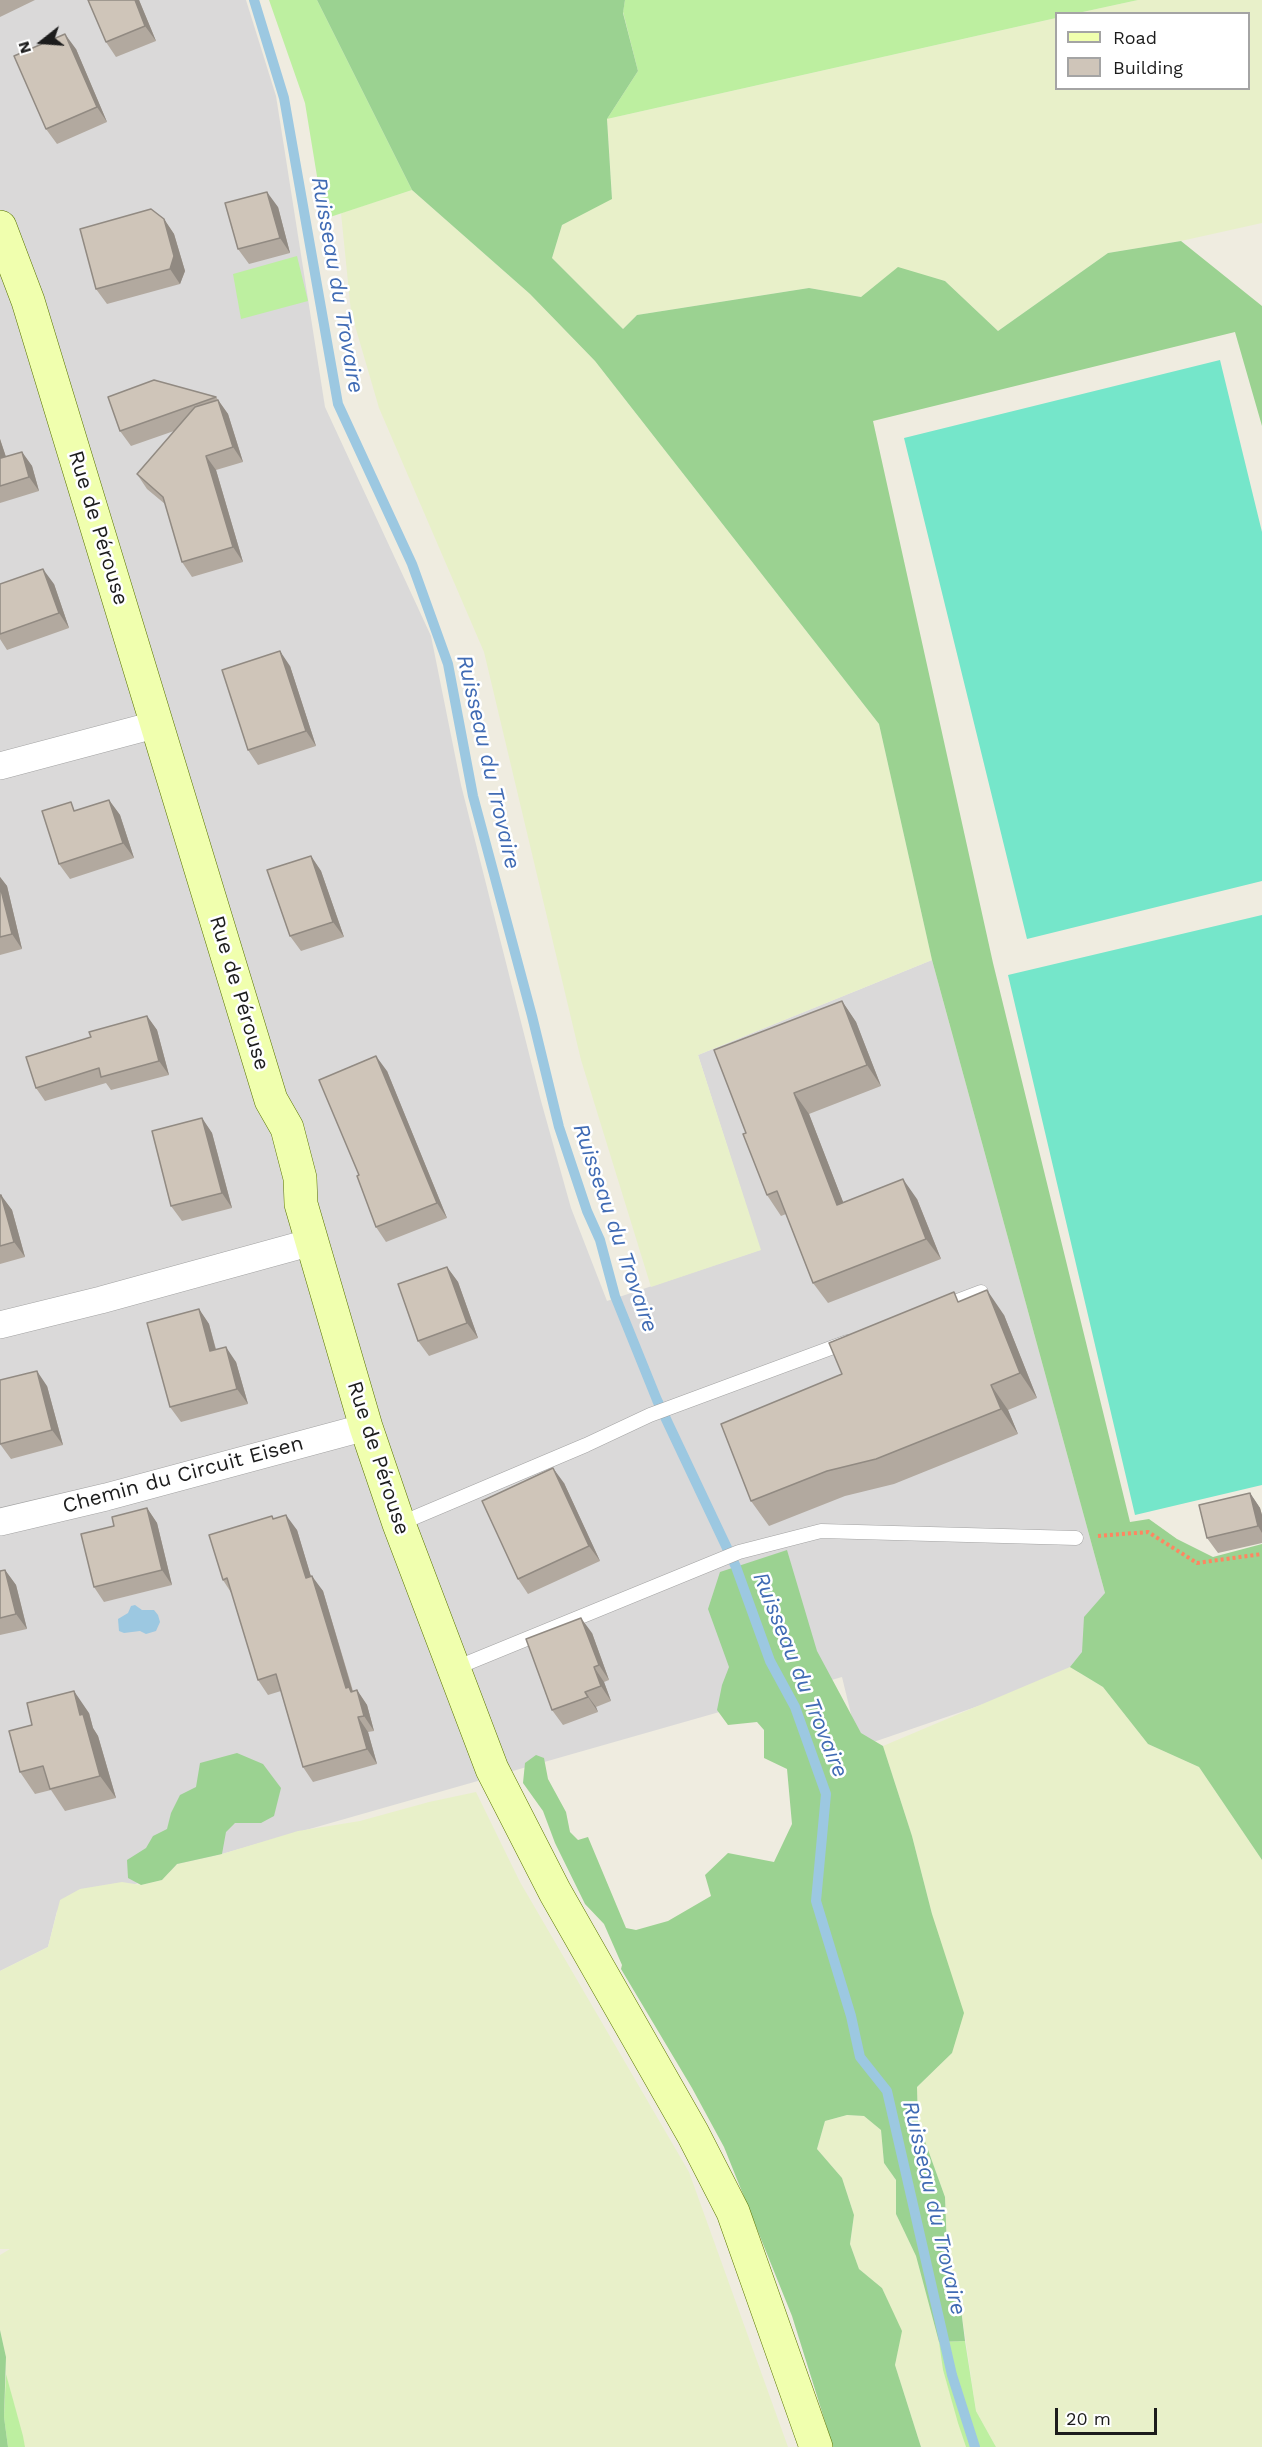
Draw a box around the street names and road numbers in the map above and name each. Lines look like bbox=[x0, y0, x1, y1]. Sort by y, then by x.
street label: Rue de Pérouse bbox=[63, 448, 133, 608]
street label: Rue de Pérouse bbox=[204, 913, 274, 1073]
street label: Rue de Pérouse bbox=[341, 1378, 415, 1538]
street label: Chemin du Circuit Eisen bbox=[60, 1431, 306, 1519]

